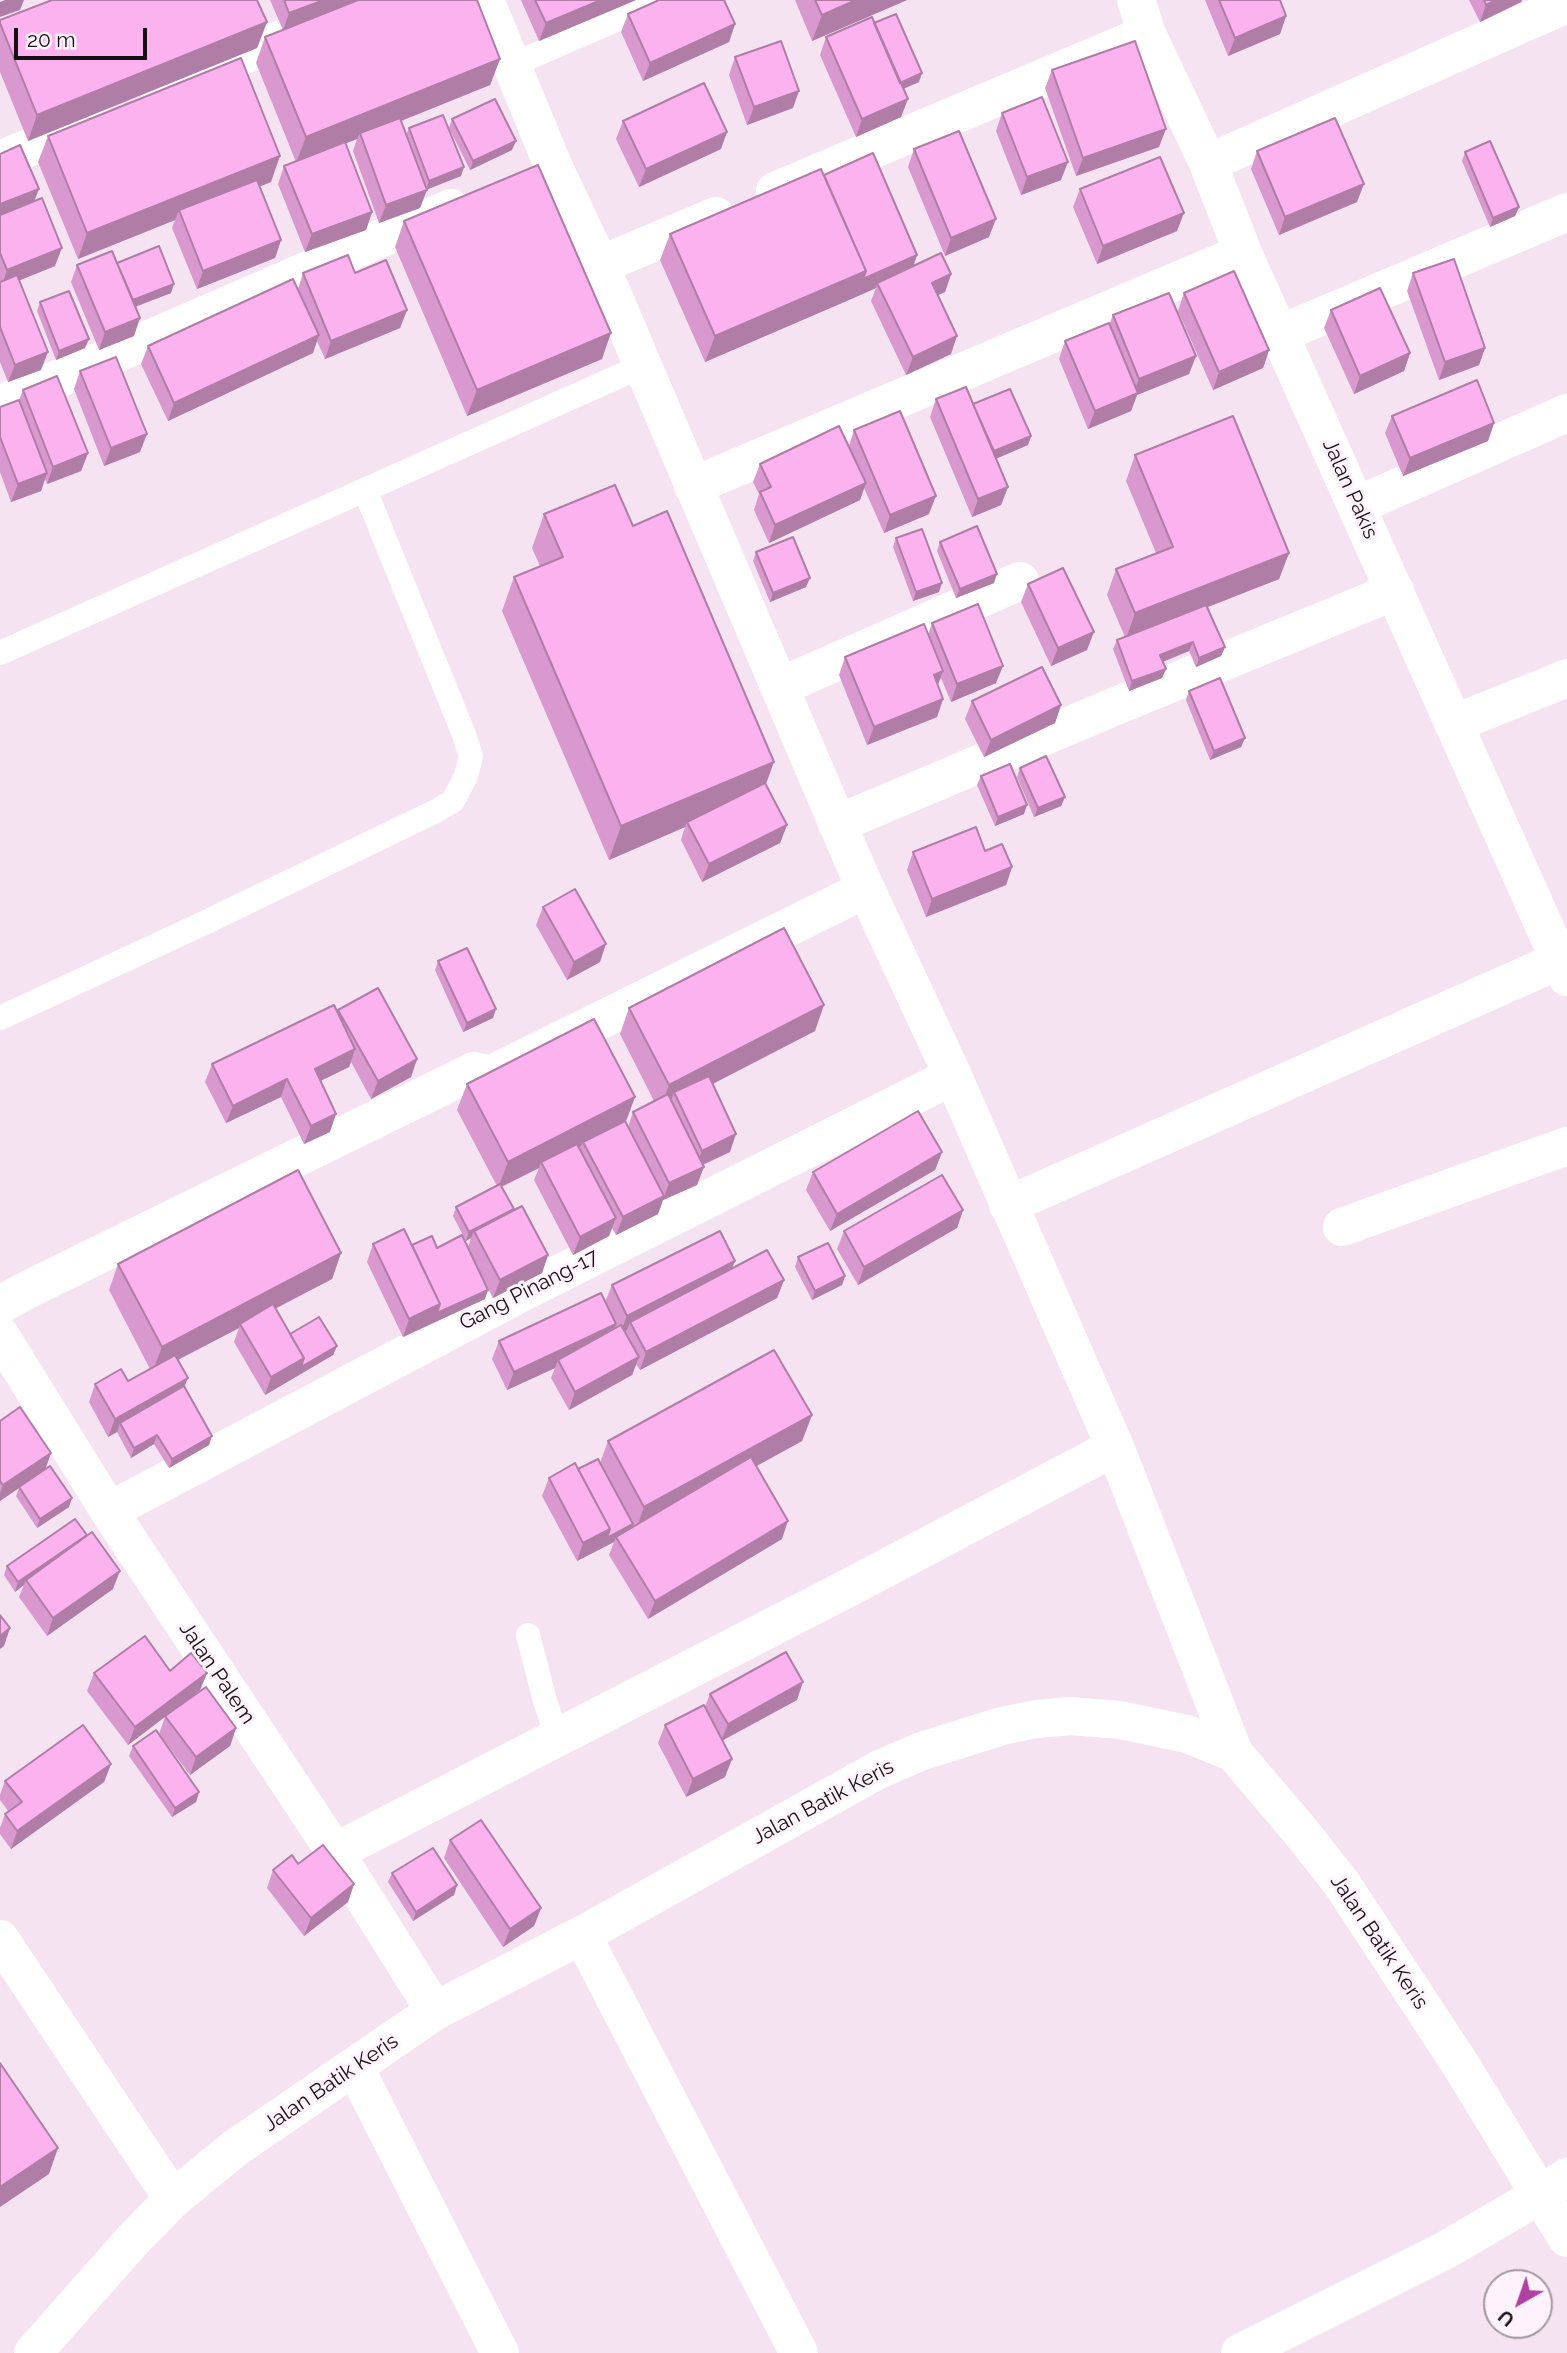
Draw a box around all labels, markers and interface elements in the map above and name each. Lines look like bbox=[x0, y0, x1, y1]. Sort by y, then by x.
scale bar bbox=[18, 14, 150, 58]
text: 20 m bbox=[27, 27, 75, 52]
street label: Jalan Pakis bbox=[1317, 435, 1383, 543]
street label: Gang Pinang-17 bbox=[455, 1244, 603, 1336]
street label: Jalan Palem bbox=[174, 1617, 260, 1729]
street label: Jalan Batik Keris bbox=[748, 1754, 898, 1850]
street label: Jalan Batik Keris bbox=[1325, 1870, 1433, 2014]
street label: Jalan Batik Keris bbox=[259, 2029, 403, 2137]
north arrow bbox=[1483, 2269, 1553, 2339]
text: U bbox=[1493, 2306, 1518, 2332]

